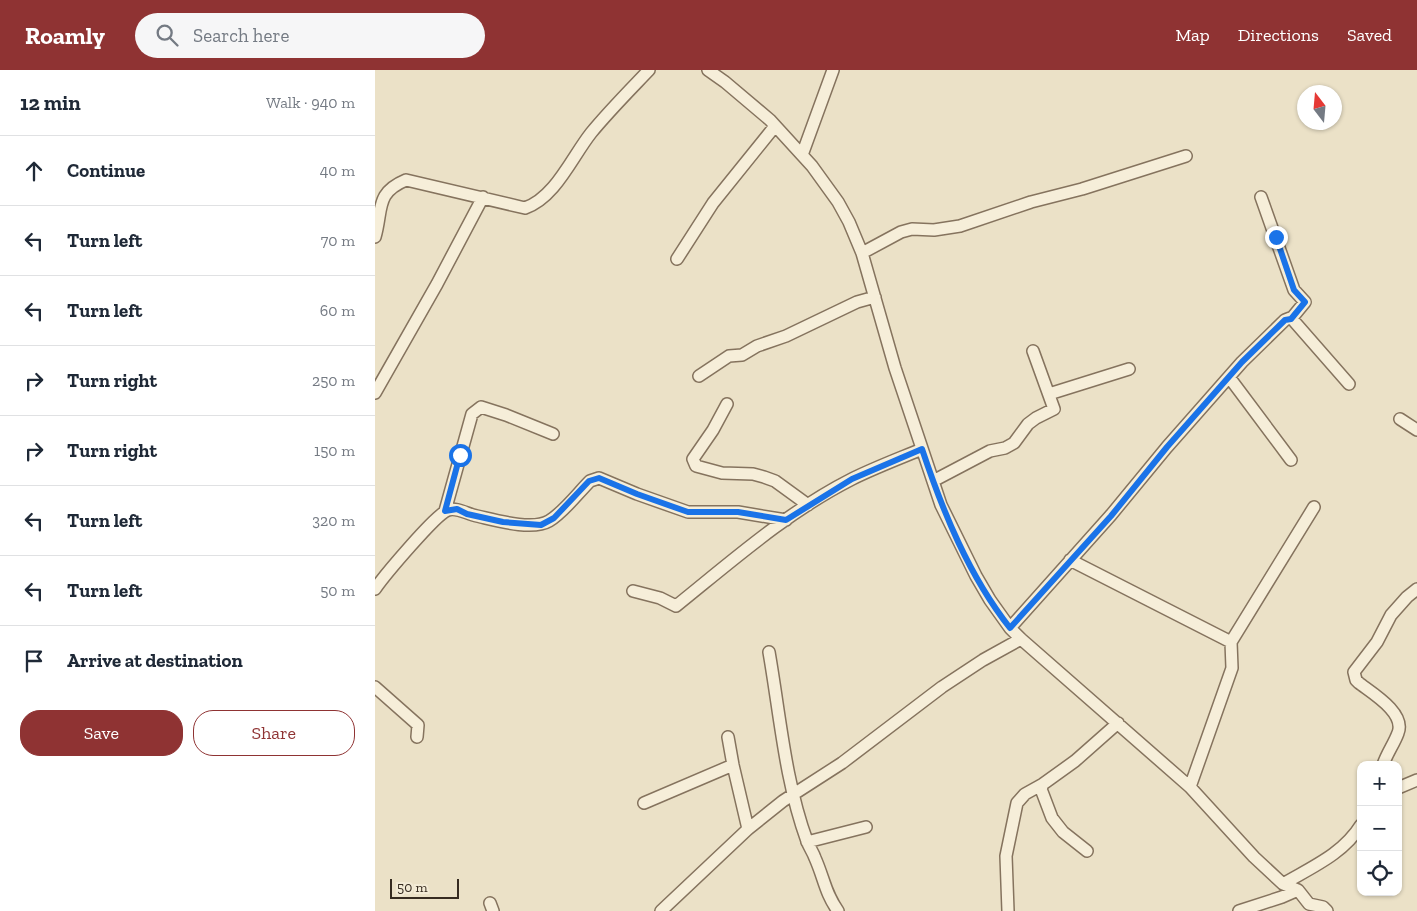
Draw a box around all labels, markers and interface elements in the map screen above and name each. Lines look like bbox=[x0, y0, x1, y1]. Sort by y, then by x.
search box bbox=[135, 13, 485, 58]
text: Roamly bbox=[25, 21, 105, 50]
icon: search bbox=[153, 21, 181, 49]
text: Search here bbox=[193, 24, 289, 47]
text: Map bbox=[1175, 24, 1210, 46]
text: Directions bbox=[1238, 24, 1319, 46]
text: Saved bbox=[1347, 24, 1392, 46]
north arrow bbox=[1297, 85, 1342, 130]
text: 12 min bbox=[20, 90, 81, 115]
text: Walk · 940 m bbox=[266, 93, 355, 112]
icon: ahead bbox=[20, 157, 48, 185]
text: Continue bbox=[67, 159, 145, 182]
text: 40 m bbox=[320, 161, 355, 180]
route end bbox=[1265, 226, 1288, 249]
icon: left bbox=[20, 227, 48, 255]
text: Turn left bbox=[67, 229, 142, 252]
text: 70 m bbox=[321, 231, 355, 250]
icon: left bbox=[20, 297, 48, 325]
text: Turn left bbox=[67, 299, 142, 322]
text: 60 m bbox=[320, 301, 355, 320]
icon: right bbox=[20, 367, 48, 395]
text: Turn right bbox=[67, 369, 157, 392]
text: 250 m bbox=[312, 371, 355, 390]
icon: right bbox=[20, 437, 48, 465]
text: Turn right bbox=[67, 439, 157, 462]
text: 150 m bbox=[314, 441, 355, 460]
route start bbox=[449, 444, 472, 467]
icon: left bbox=[20, 507, 48, 535]
text: Turn left bbox=[67, 509, 142, 532]
text: 320 m bbox=[312, 511, 355, 530]
icon: left bbox=[20, 577, 48, 605]
text: Turn left bbox=[67, 579, 142, 602]
text: 50 m bbox=[320, 581, 355, 600]
icon: arrive bbox=[20, 647, 48, 675]
text: Arrive at destination bbox=[67, 649, 243, 672]
button: Save bbox=[20, 710, 183, 756]
button: Share bbox=[193, 710, 355, 756]
map controls bbox=[1357, 761, 1402, 896]
button: + bbox=[1357, 761, 1402, 806]
button: − bbox=[1357, 806, 1402, 851]
button: locate bbox=[1357, 851, 1402, 896]
scale bar bbox=[390, 876, 459, 899]
text: 50 m bbox=[397, 879, 428, 896]

